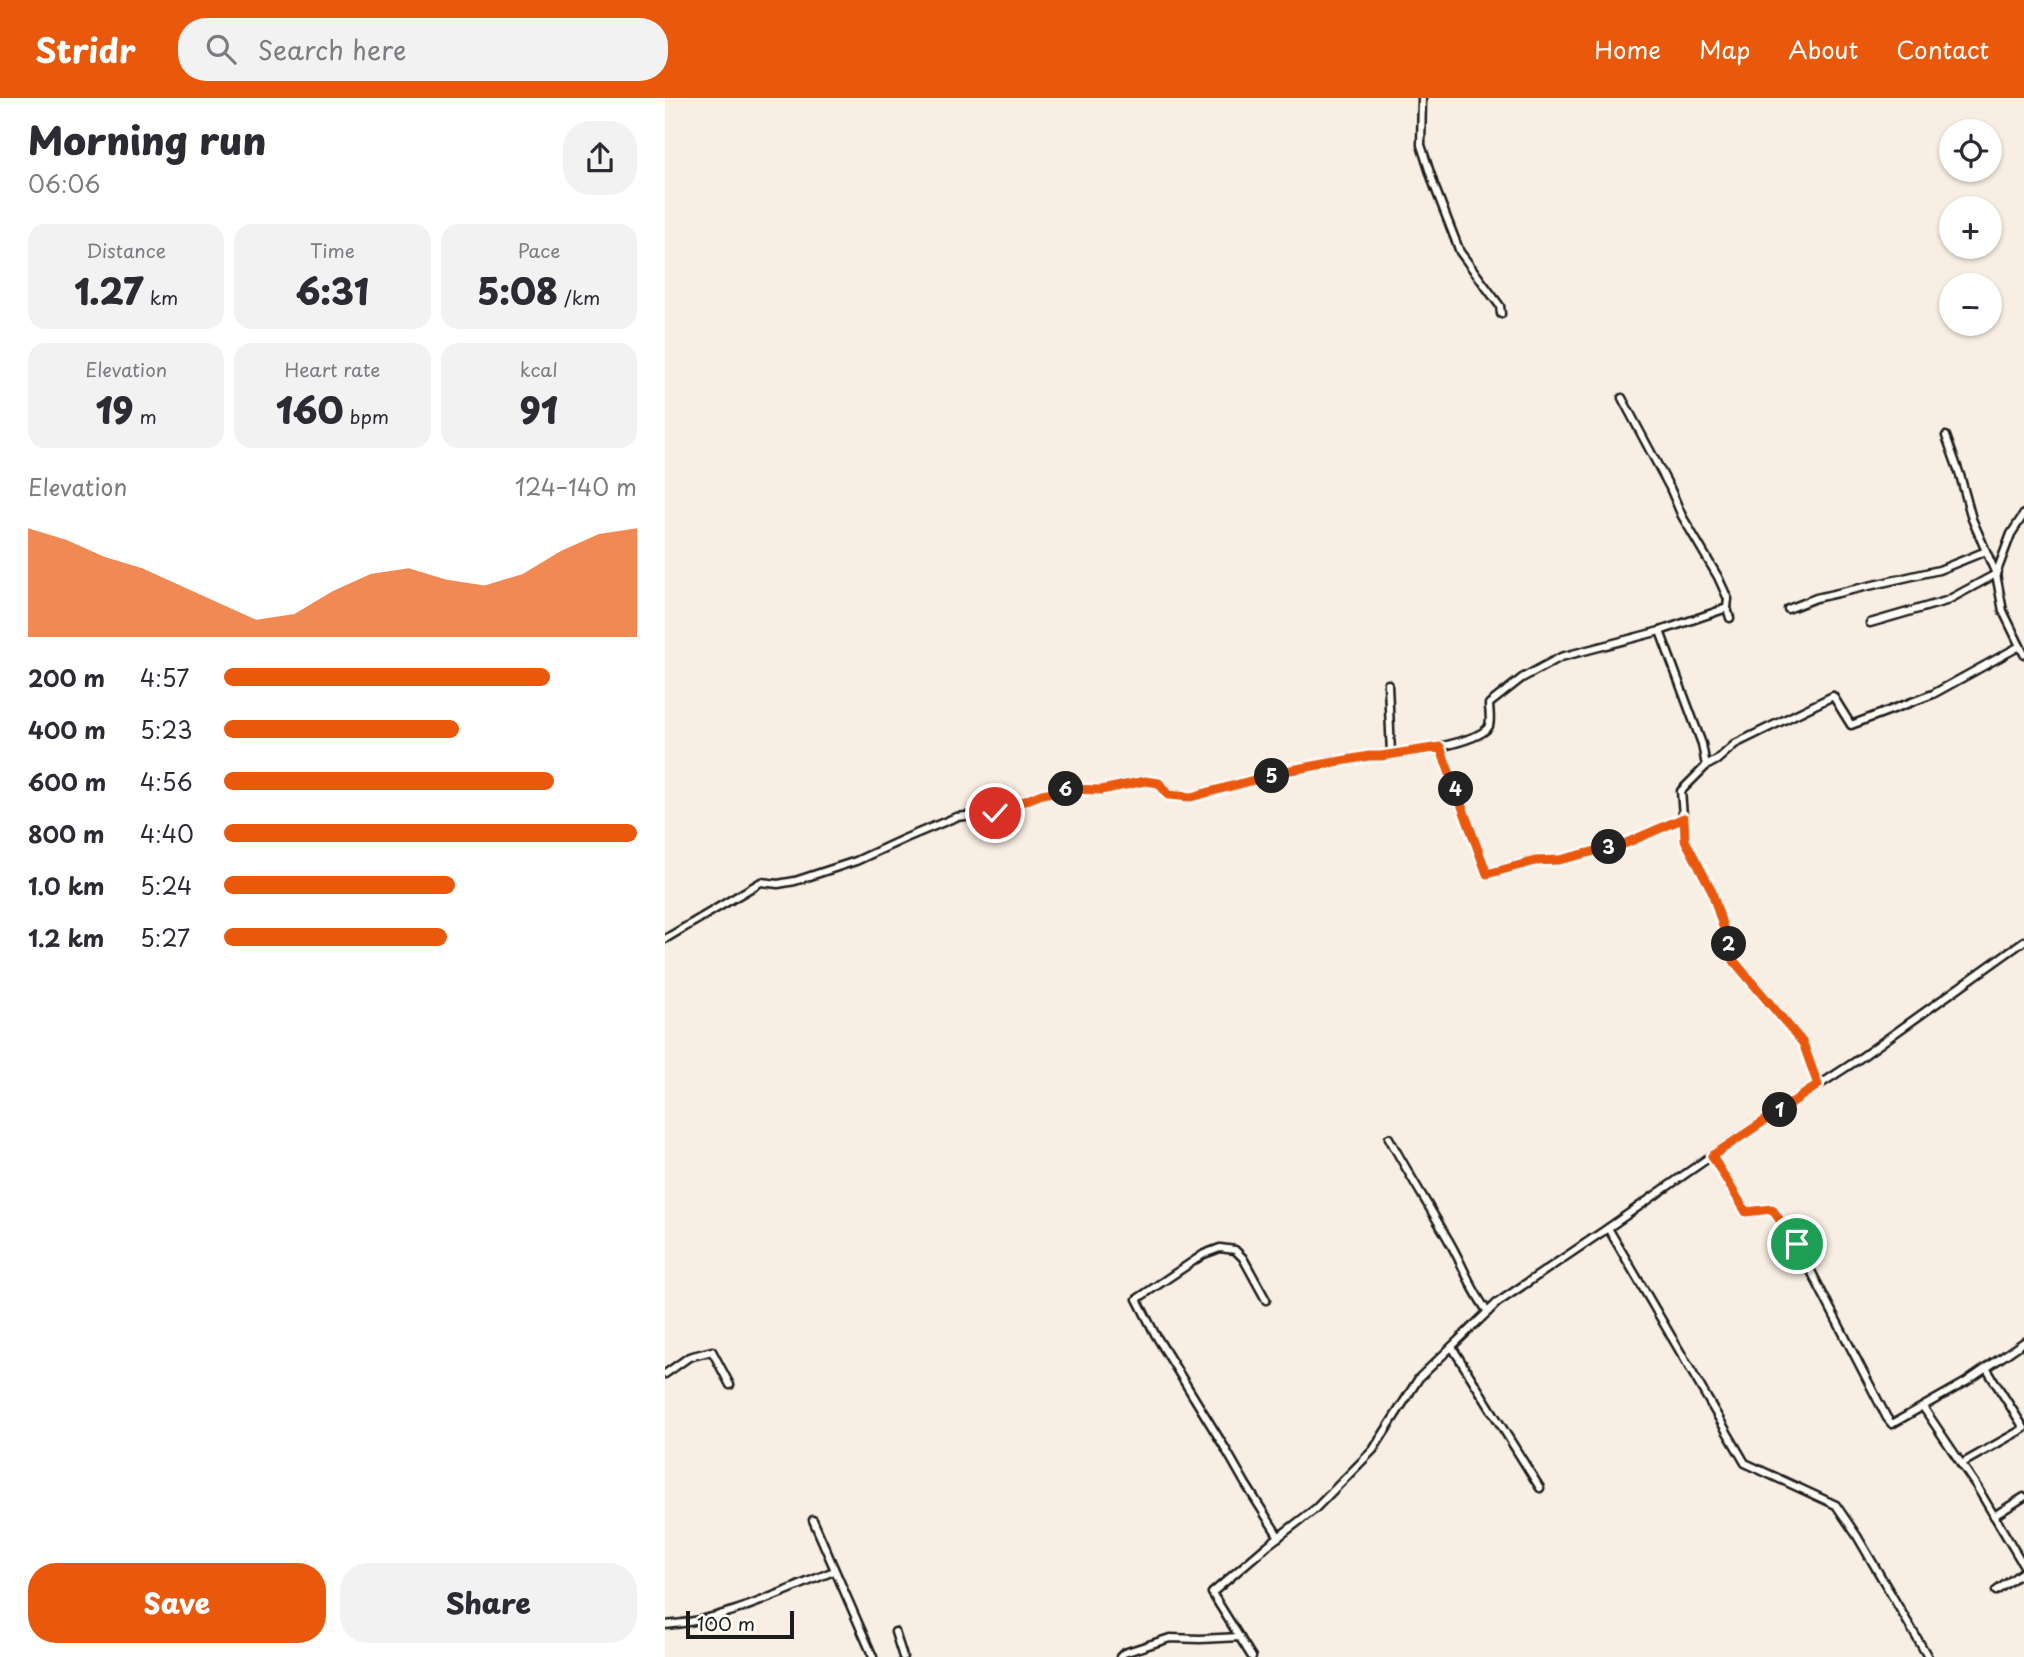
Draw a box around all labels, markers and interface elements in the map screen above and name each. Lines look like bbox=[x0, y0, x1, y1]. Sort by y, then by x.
search box bbox=[178, 18, 668, 81]
text: Stridr bbox=[35, 24, 136, 74]
icon: search bbox=[202, 30, 240, 68]
text: Search here bbox=[258, 30, 406, 69]
text: Home bbox=[1594, 31, 1661, 67]
text: Map bbox=[1699, 31, 1750, 67]
text: About bbox=[1788, 31, 1858, 67]
text: Contact bbox=[1896, 31, 1989, 67]
text: Morning run bbox=[28, 111, 266, 168]
map controls bbox=[1939, 119, 2002, 336]
button: locate bbox=[1939, 119, 2002, 182]
button: share bbox=[563, 121, 637, 195]
text: 06:06 bbox=[28, 166, 100, 201]
button: + bbox=[1939, 196, 2002, 259]
text: Distance bbox=[86, 236, 166, 264]
text: Time bbox=[310, 236, 355, 264]
text: Pace bbox=[517, 236, 560, 264]
text: 1.27 bbox=[74, 264, 144, 317]
text: 6:31 bbox=[296, 264, 369, 317]
text: 5:08 bbox=[477, 264, 558, 317]
button: − bbox=[1939, 273, 2002, 336]
text: km bbox=[144, 283, 178, 311]
text: /km bbox=[558, 283, 600, 311]
text: Elevation bbox=[85, 355, 167, 383]
text: Heart rate bbox=[285, 355, 380, 383]
text: kcal bbox=[520, 355, 558, 383]
text: 19 bbox=[95, 383, 133, 436]
text: 160 bbox=[276, 383, 344, 436]
text: 91 bbox=[520, 383, 558, 436]
text: m bbox=[133, 402, 157, 430]
text: bpm bbox=[344, 402, 389, 430]
text: Elevation bbox=[28, 469, 127, 504]
text: 124–140 m bbox=[515, 469, 637, 504]
text: 200 m bbox=[28, 660, 105, 695]
text: 4:57 bbox=[140, 660, 189, 695]
text: 400 m bbox=[28, 712, 106, 747]
text: 5:23 bbox=[140, 712, 193, 747]
pin: 5 bbox=[1255, 758, 1289, 794]
text: 5 bbox=[1265, 761, 1278, 789]
text: 600 m bbox=[28, 764, 106, 799]
text: 4:56 bbox=[140, 764, 193, 799]
pin: 6 bbox=[1049, 772, 1083, 806]
pin: 4 bbox=[1439, 772, 1473, 806]
text: 6 bbox=[1059, 774, 1072, 802]
text: 4 bbox=[1449, 774, 1462, 802]
pin bbox=[965, 783, 1025, 843]
icon: check bbox=[976, 794, 1014, 832]
text: 800 m bbox=[28, 816, 105, 851]
text: 4:40 bbox=[140, 816, 194, 851]
pin: 3 bbox=[1591, 830, 1627, 864]
text: 3 bbox=[1602, 832, 1615, 860]
text: 1.0 km bbox=[28, 868, 105, 903]
text: 5:24 bbox=[140, 868, 192, 903]
text: 1.2 km bbox=[28, 920, 104, 955]
text: 5:27 bbox=[140, 920, 190, 955]
pin: 2 bbox=[1711, 926, 1747, 962]
text: 2 bbox=[1722, 929, 1735, 957]
pin: 1 bbox=[1763, 1093, 1797, 1128]
text: 1 bbox=[1775, 1095, 1784, 1123]
pin bbox=[1767, 1214, 1827, 1274]
icon: arrive bbox=[1778, 1225, 1816, 1263]
button: Save bbox=[28, 1563, 326, 1643]
button: Share bbox=[340, 1563, 637, 1643]
scale bar bbox=[686, 1608, 795, 1640]
text: 100 m bbox=[697, 1609, 755, 1637]

